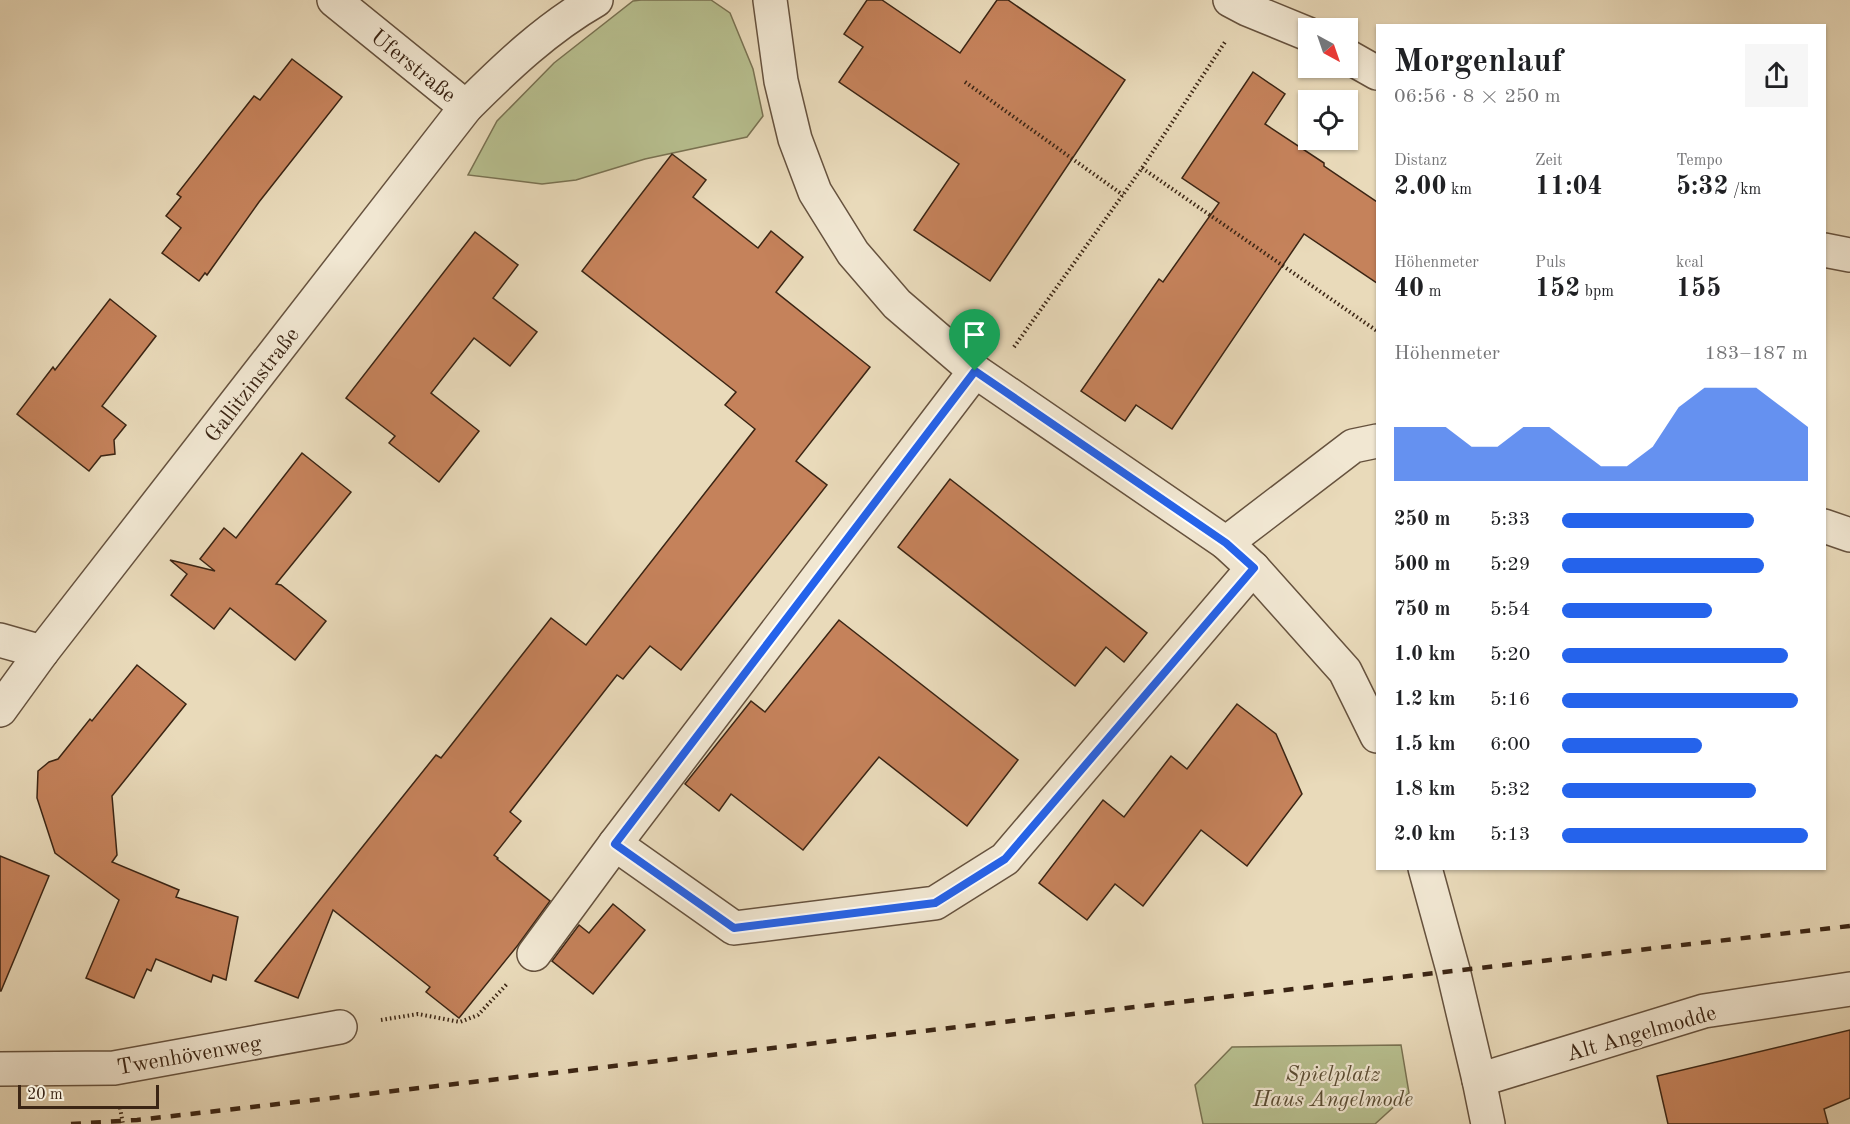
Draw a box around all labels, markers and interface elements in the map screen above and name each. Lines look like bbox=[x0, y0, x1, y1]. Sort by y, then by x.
north arrow bbox=[1298, 18, 1358, 78]
map controls bbox=[1298, 18, 1358, 150]
street label: Uferstraße bbox=[366, 26, 459, 107]
button: share bbox=[1745, 44, 1808, 107]
text: Morgenlauf bbox=[1394, 46, 1563, 79]
text: 06:56 · 8 × 250 m bbox=[1394, 87, 1561, 107]
button: locate bbox=[1298, 90, 1358, 150]
text: Distanz bbox=[1394, 153, 1447, 169]
text: Zeit bbox=[1535, 153, 1563, 169]
text: Tempo bbox=[1676, 153, 1723, 169]
text: 2.00 bbox=[1394, 174, 1447, 200]
text: 11:04 bbox=[1535, 174, 1603, 200]
text: 5:32 bbox=[1676, 174, 1729, 200]
text: km bbox=[1447, 182, 1472, 198]
text: /km bbox=[1729, 182, 1761, 198]
text: Höhenmeter bbox=[1394, 255, 1479, 271]
text: Puls bbox=[1535, 255, 1566, 271]
text: kcal bbox=[1676, 255, 1704, 271]
text: 40 bbox=[1394, 276, 1424, 302]
text: 152 bbox=[1535, 276, 1580, 302]
text: 155 bbox=[1676, 276, 1721, 302]
text: m bbox=[1424, 284, 1441, 300]
text: bpm bbox=[1580, 284, 1614, 300]
pin bbox=[949, 309, 1000, 371]
icon: arrive bbox=[958, 318, 991, 351]
street label: Gallitzinstraße bbox=[201, 324, 304, 447]
text: Höhenmeter bbox=[1394, 344, 1500, 364]
text: 183–187 m bbox=[1705, 344, 1808, 364]
text: 250 m bbox=[1394, 510, 1450, 530]
text: 5:33 bbox=[1490, 510, 1530, 530]
text: 500 m bbox=[1394, 555, 1450, 575]
text: 5:29 bbox=[1490, 555, 1530, 575]
text: 750 m bbox=[1394, 600, 1450, 620]
text: 5:54 bbox=[1490, 600, 1530, 620]
text: 1.0 km bbox=[1394, 645, 1456, 665]
text: 5:20 bbox=[1490, 645, 1530, 665]
text: 1.2 km bbox=[1394, 690, 1456, 710]
text: 5:16 bbox=[1490, 690, 1530, 710]
text: 1.5 km bbox=[1394, 735, 1456, 755]
text: 6:00 bbox=[1490, 735, 1530, 755]
text: 1.8 km bbox=[1394, 780, 1456, 800]
text: 5:32 bbox=[1490, 780, 1530, 800]
text: 2.0 km bbox=[1394, 825, 1456, 845]
text: 5:13 bbox=[1490, 825, 1530, 845]
street label: Alt Angelmodde bbox=[1564, 1002, 1719, 1066]
street label: Twenhövenweg bbox=[115, 1032, 263, 1080]
park label: Spielplatz Haus Angelmode bbox=[1252, 1064, 1413, 1111]
scale bar bbox=[18, 1082, 159, 1110]
text: 20 m bbox=[27, 1087, 63, 1103]

